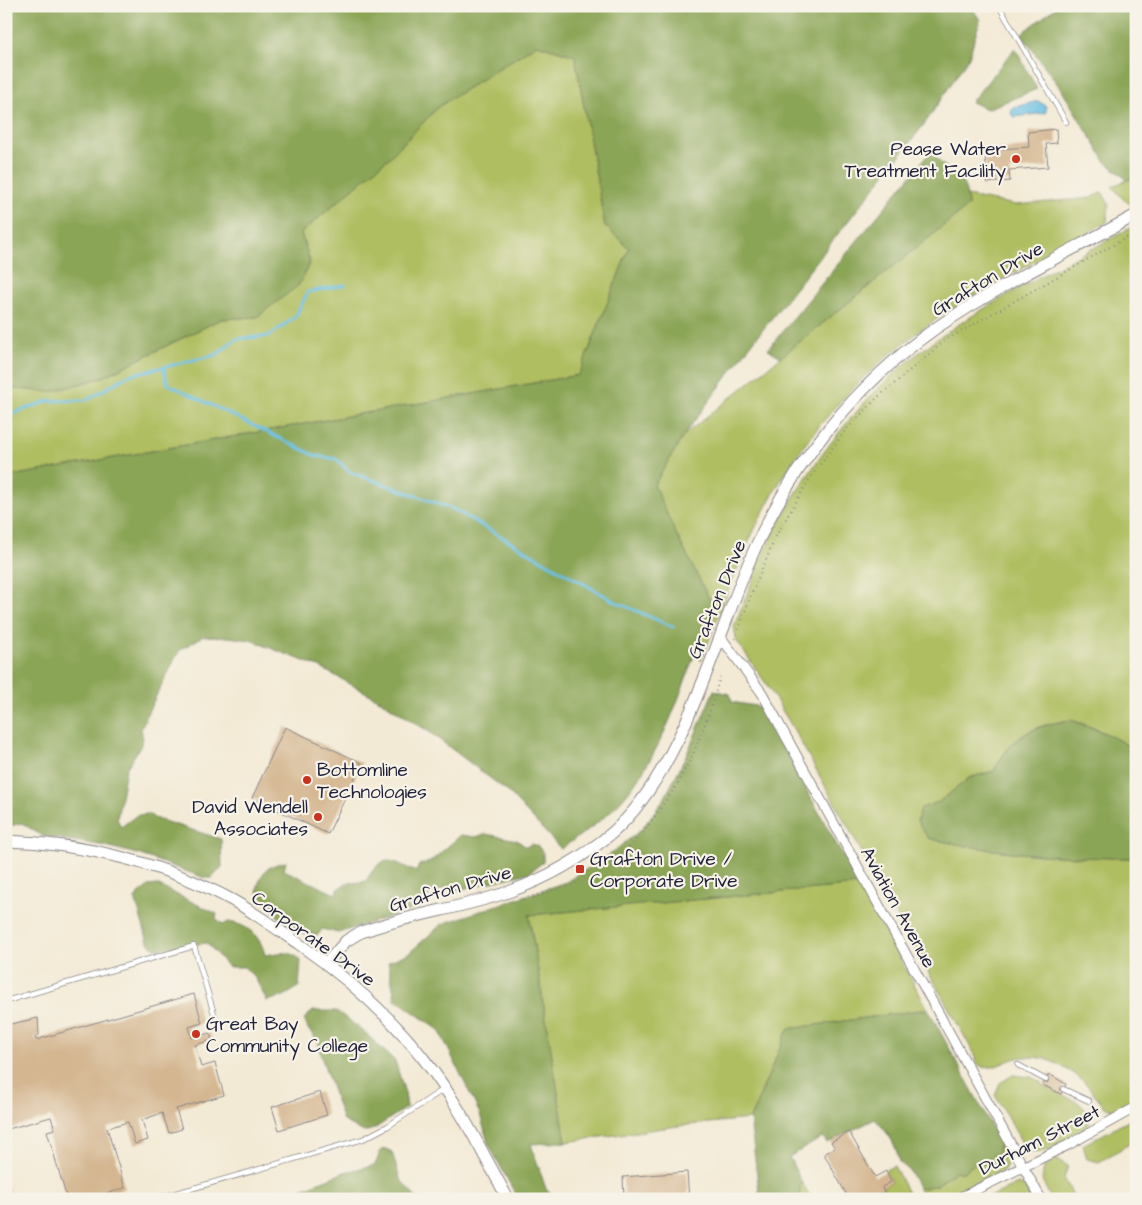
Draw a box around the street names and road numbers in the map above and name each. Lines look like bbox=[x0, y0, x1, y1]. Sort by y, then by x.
street label: Grafton Drive bbox=[927, 235, 1049, 323]
street label: Grafton Drive bbox=[681, 536, 753, 663]
street label: Aviation Avenue bbox=[853, 842, 942, 973]
street label: Grafton Drive bbox=[386, 859, 515, 920]
street label: Corporate Drive bbox=[246, 885, 381, 993]
street label: Durham Street bbox=[975, 1098, 1105, 1182]

